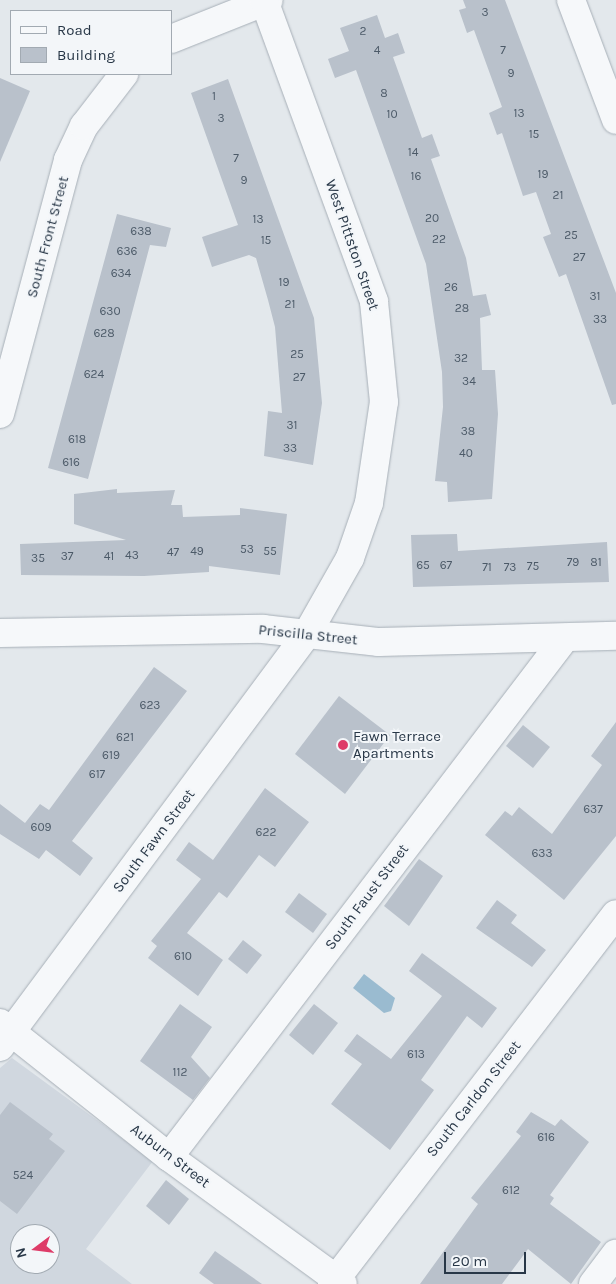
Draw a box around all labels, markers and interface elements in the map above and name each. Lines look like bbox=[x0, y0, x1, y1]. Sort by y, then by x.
house number: 3 bbox=[481, 6, 489, 20]
legend bbox=[10, 10, 172, 75]
text: Road bbox=[57, 21, 92, 39]
house number: 2 bbox=[360, 25, 366, 39]
house number: 4 bbox=[374, 44, 380, 58]
house number: 7 bbox=[500, 44, 506, 58]
text: Building bbox=[57, 46, 115, 64]
house number: 9 bbox=[508, 67, 514, 81]
house number: 8 bbox=[380, 87, 388, 101]
house number: 1 bbox=[212, 90, 216, 104]
house number: 13 bbox=[513, 107, 525, 121]
house number: 10 bbox=[386, 108, 398, 122]
house number: 3 bbox=[217, 112, 225, 126]
house number: 15 bbox=[529, 128, 539, 142]
house number: 14 bbox=[408, 146, 418, 160]
house number: 7 bbox=[233, 152, 239, 166]
house number: 19 bbox=[538, 168, 548, 182]
house number: 16 bbox=[411, 170, 421, 184]
street label: South Front Street bbox=[23, 174, 73, 300]
house number: 9 bbox=[241, 174, 247, 188]
street label: West Pittston Street bbox=[321, 177, 383, 313]
house number: 21 bbox=[553, 189, 563, 203]
house number: 20 bbox=[425, 212, 439, 226]
house number: 13 bbox=[252, 213, 264, 227]
house number: 638 bbox=[130, 225, 152, 239]
house number: 25 bbox=[564, 229, 578, 243]
house number: 22 bbox=[432, 233, 446, 247]
house number: 15 bbox=[261, 234, 271, 248]
house number: 636 bbox=[117, 245, 137, 259]
house number: 27 bbox=[573, 251, 585, 265]
house number: 634 bbox=[111, 267, 131, 281]
house number: 19 bbox=[279, 276, 289, 290]
house number: 26 bbox=[444, 281, 458, 295]
house number: 31 bbox=[589, 290, 601, 304]
house number: 21 bbox=[285, 298, 295, 312]
house number: 28 bbox=[455, 302, 469, 316]
house number: 630 bbox=[99, 305, 121, 319]
house number: 33 bbox=[593, 313, 607, 327]
house number: 628 bbox=[93, 327, 115, 341]
house number: 25 bbox=[290, 348, 304, 362]
house number: 32 bbox=[454, 352, 468, 366]
house number: 624 bbox=[84, 368, 104, 382]
house number: 27 bbox=[293, 371, 305, 385]
house number: 34 bbox=[462, 375, 476, 389]
house number: 31 bbox=[286, 419, 298, 433]
house number: 38 bbox=[461, 425, 475, 439]
house number: 618 bbox=[68, 433, 86, 447]
house number: 33 bbox=[283, 442, 297, 456]
house number: 40 bbox=[459, 447, 473, 461]
house number: 616 bbox=[62, 456, 80, 470]
house number: 53 bbox=[240, 543, 254, 557]
house number: 49 bbox=[190, 545, 204, 559]
house number: 55 bbox=[263, 545, 277, 559]
house number: 47 bbox=[167, 546, 179, 560]
house number: 43 bbox=[125, 549, 139, 563]
house number: 37 bbox=[61, 550, 73, 564]
house number: 41 bbox=[104, 550, 114, 564]
house number: 35 bbox=[31, 552, 45, 566]
house number: 79 bbox=[567, 556, 579, 570]
house number: 81 bbox=[590, 556, 602, 570]
house number: 65 bbox=[416, 559, 430, 573]
house number: 67 bbox=[440, 559, 452, 573]
house number: 75 bbox=[527, 560, 539, 574]
house number: 71 bbox=[482, 561, 492, 575]
house number: 73 bbox=[504, 561, 516, 575]
street label: Priscilla Street bbox=[257, 621, 359, 649]
house number: 623 bbox=[140, 699, 160, 713]
place label: Fawn Terrace Apartments bbox=[353, 727, 441, 762]
house number: 621 bbox=[116, 731, 134, 745]
marker: Fawn Terrace Apartments bbox=[337, 739, 349, 751]
house number: 619 bbox=[102, 749, 120, 763]
house number: 617 bbox=[89, 768, 105, 782]
street label: South Fawn Street bbox=[109, 786, 199, 896]
house number: 637 bbox=[583, 803, 603, 817]
house number: 609 bbox=[31, 821, 51, 835]
house number: 622 bbox=[256, 826, 276, 840]
street label: South Faust Street bbox=[321, 841, 413, 953]
house number: 633 bbox=[531, 847, 553, 861]
house number: 610 bbox=[174, 950, 192, 964]
street label: South Carldon Street bbox=[423, 1037, 525, 1161]
house number: 613 bbox=[407, 1048, 425, 1062]
house number: 112 bbox=[173, 1066, 187, 1080]
street label: Auburn Street bbox=[127, 1120, 213, 1192]
house number: 616 bbox=[537, 1131, 555, 1145]
house number: 524 bbox=[13, 1169, 33, 1183]
house number: 612 bbox=[502, 1184, 520, 1198]
north arrow bbox=[10, 1224, 60, 1274]
scale bar bbox=[446, 1242, 528, 1274]
text: N bbox=[11, 1246, 31, 1260]
text: 20 m bbox=[452, 1252, 487, 1270]

